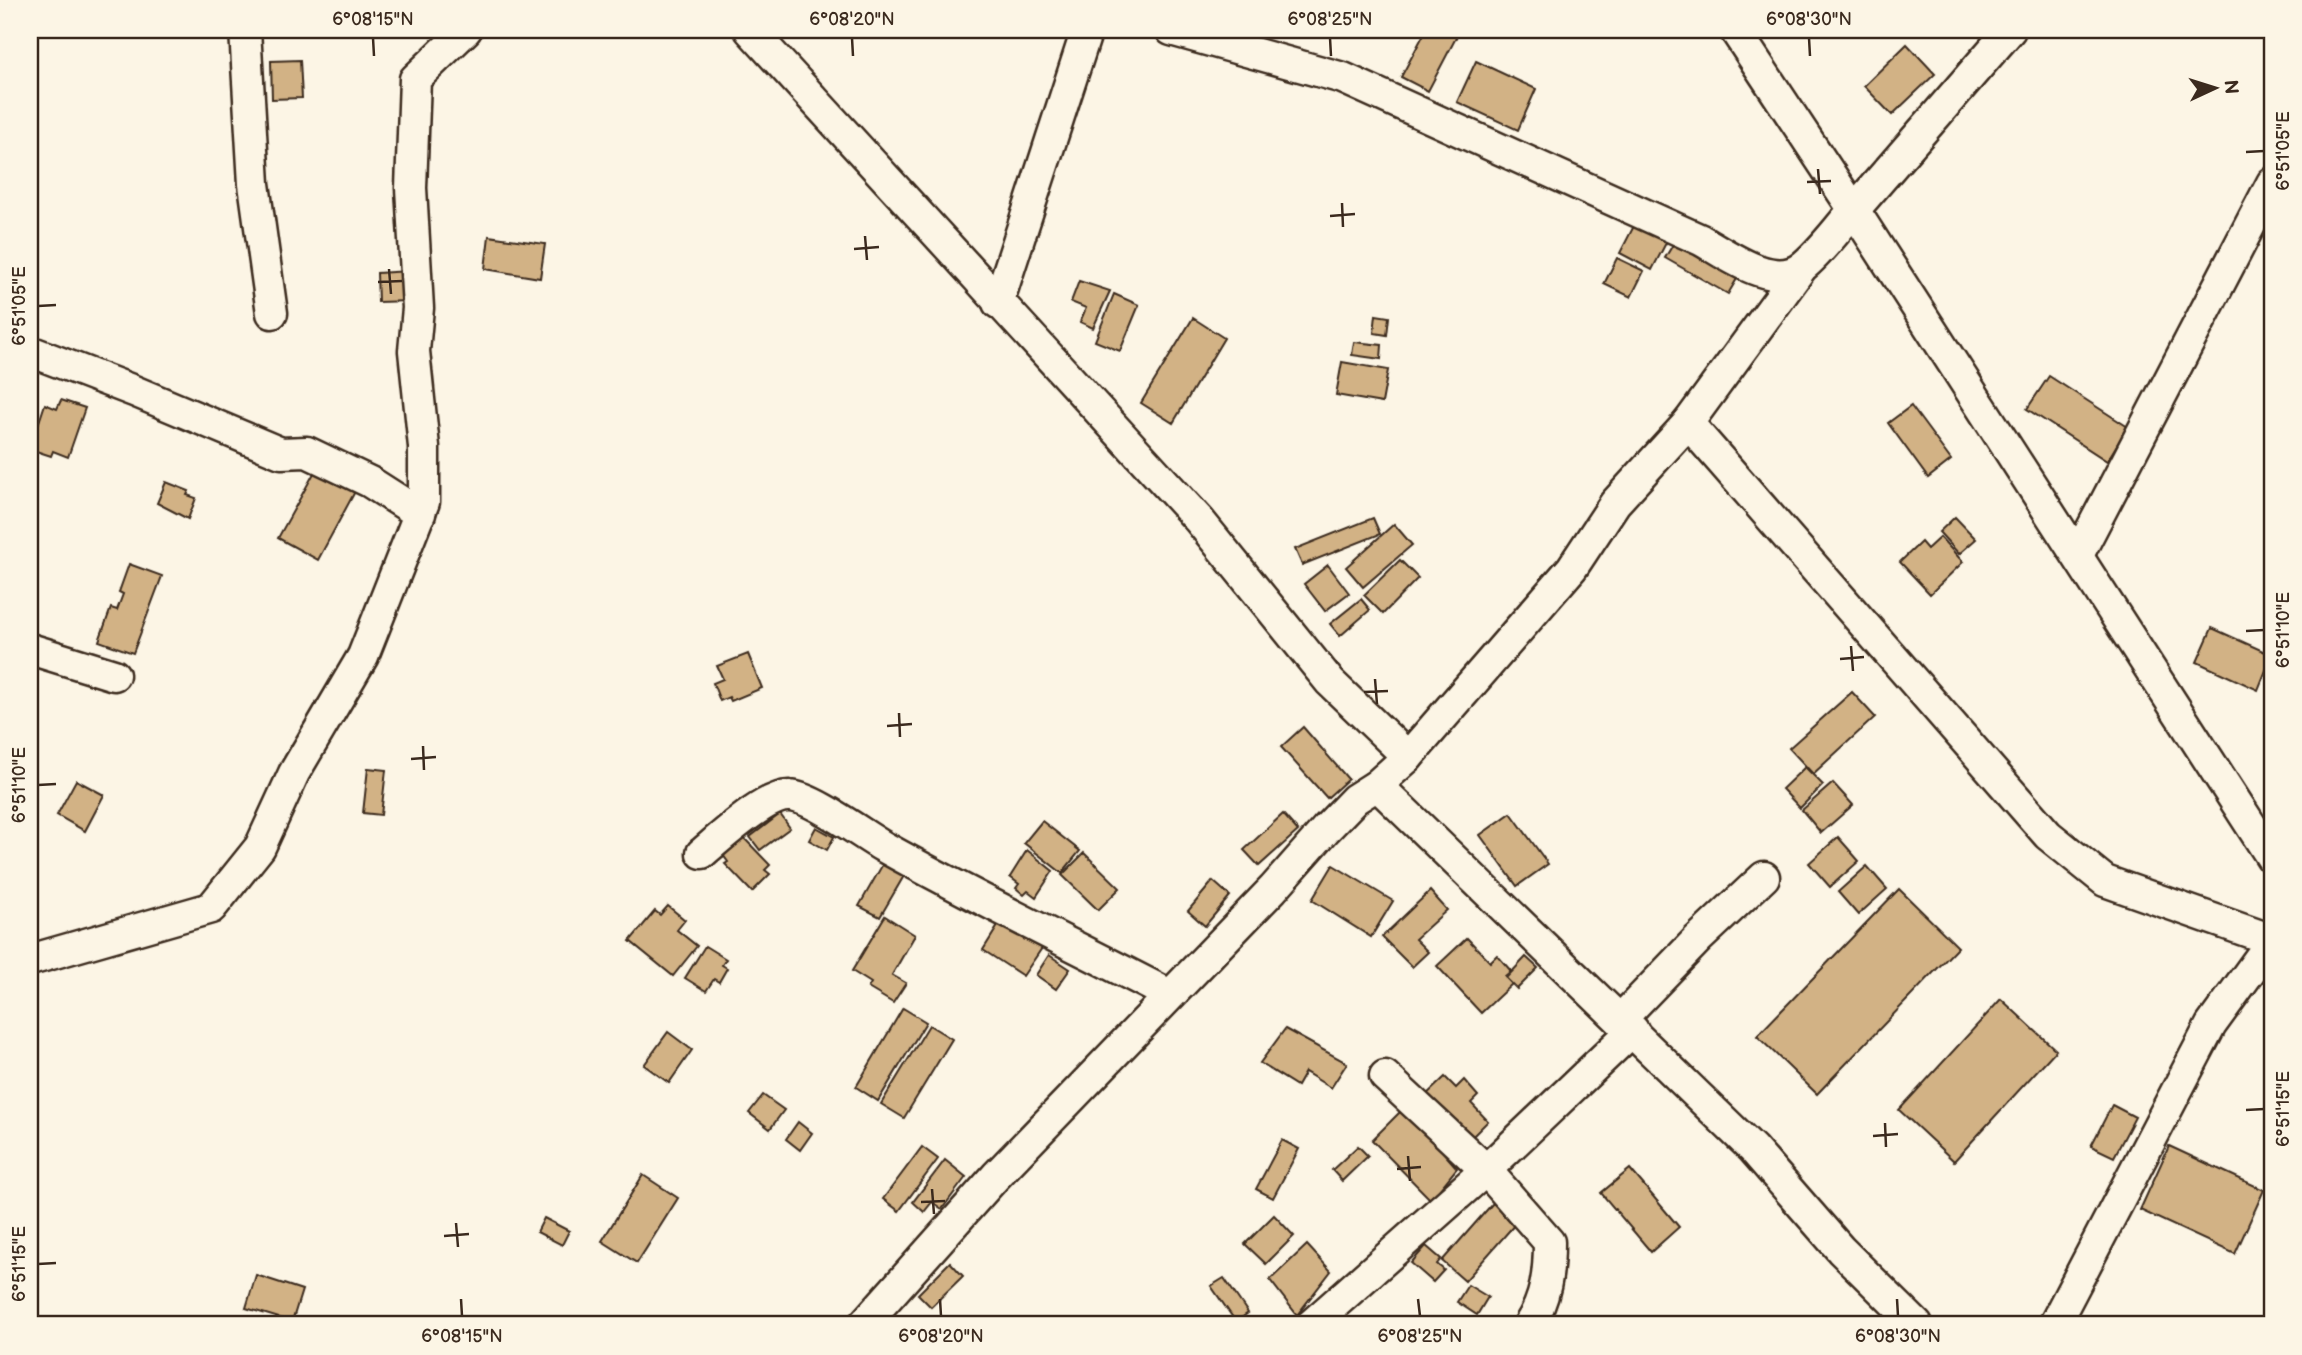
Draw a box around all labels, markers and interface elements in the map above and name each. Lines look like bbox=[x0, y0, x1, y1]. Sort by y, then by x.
text: 6°08'15"N bbox=[332, 9, 414, 30]
text: 6°08'20"N bbox=[809, 9, 895, 30]
text: 6°08'25"N bbox=[1287, 9, 1373, 30]
text: 6°08'30"N bbox=[1766, 9, 1852, 30]
north arrow bbox=[2180, 52, 2250, 122]
text: N bbox=[2218, 79, 2242, 95]
text: 6°51'05"E bbox=[2273, 111, 2294, 191]
text: 6°51'05"E bbox=[9, 266, 30, 346]
text: 6°51'10"E bbox=[2273, 592, 2294, 668]
text: 6°51'10"E bbox=[9, 747, 30, 823]
text: 6°51'15"E bbox=[2273, 1071, 2294, 1147]
text: 6°51'15"E bbox=[9, 1226, 30, 1302]
text: 6°08'15"N bbox=[421, 1326, 503, 1347]
text: 6°08'20"N bbox=[898, 1326, 984, 1347]
text: 6°08'25"N bbox=[1377, 1326, 1463, 1347]
text: 6°08'30"N bbox=[1855, 1326, 1941, 1347]

